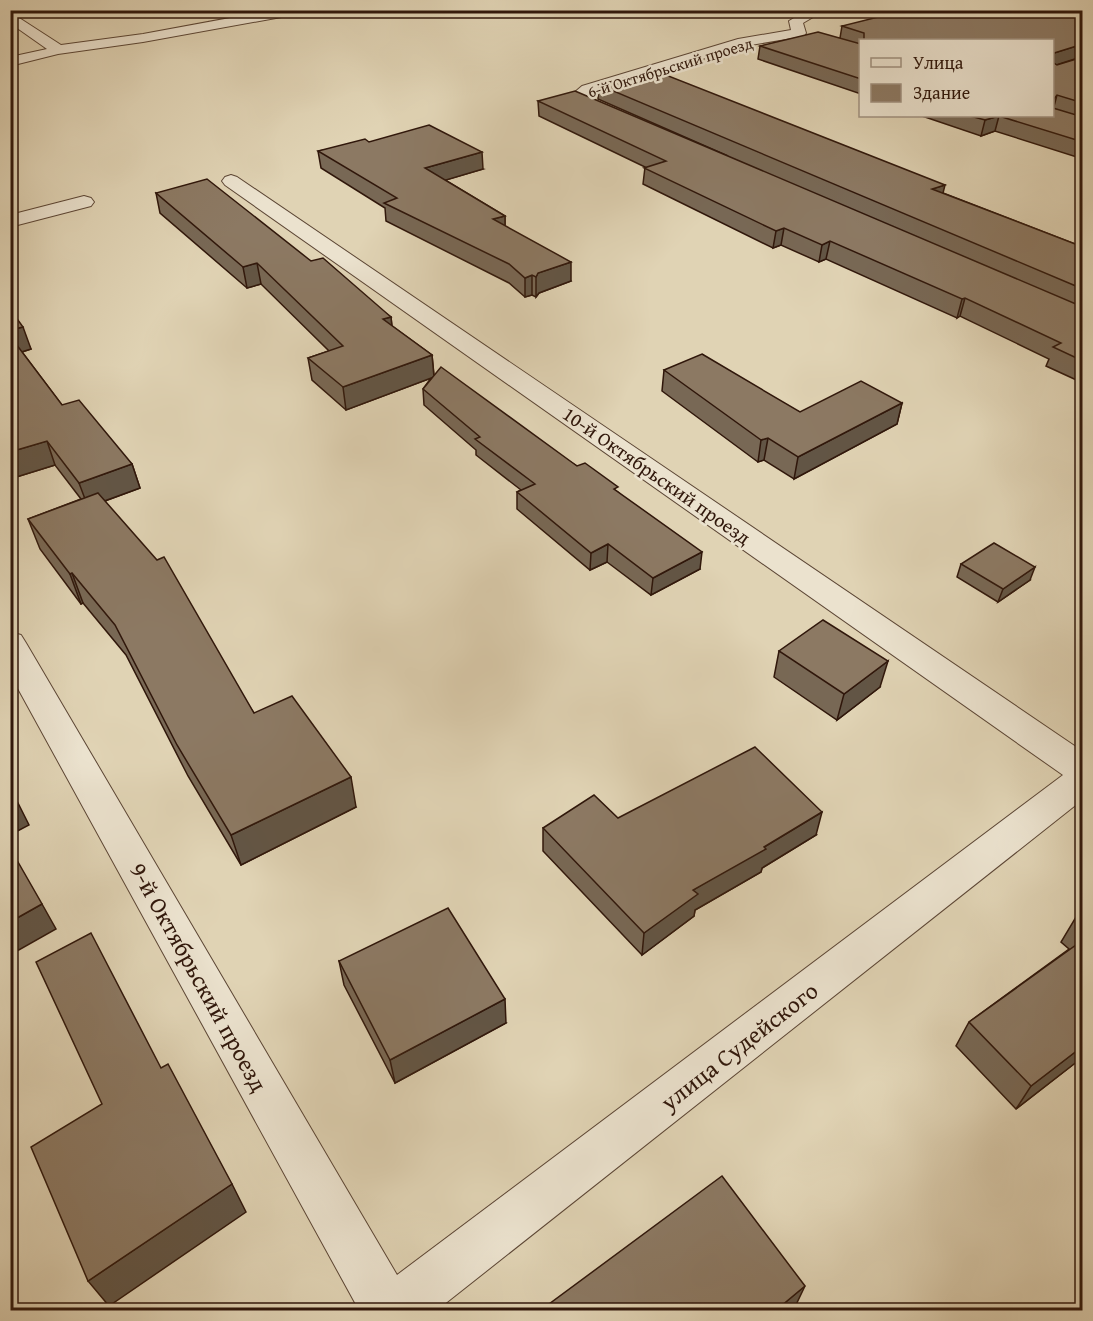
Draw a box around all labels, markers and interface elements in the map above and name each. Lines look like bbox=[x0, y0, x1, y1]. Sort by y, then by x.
street label: 6-й Октябрьский проезд bbox=[584, 30, 756, 104]
legend bbox=[859, 39, 1054, 117]
text: Улица bbox=[913, 49, 964, 76]
text: Здание bbox=[913, 79, 970, 106]
street label: 10-й Октябрьский проезд bbox=[557, 399, 757, 551]
street label: 9-й Октябрьский проезд bbox=[121, 856, 277, 1098]
street label: улица Судейского bbox=[652, 973, 825, 1119]

